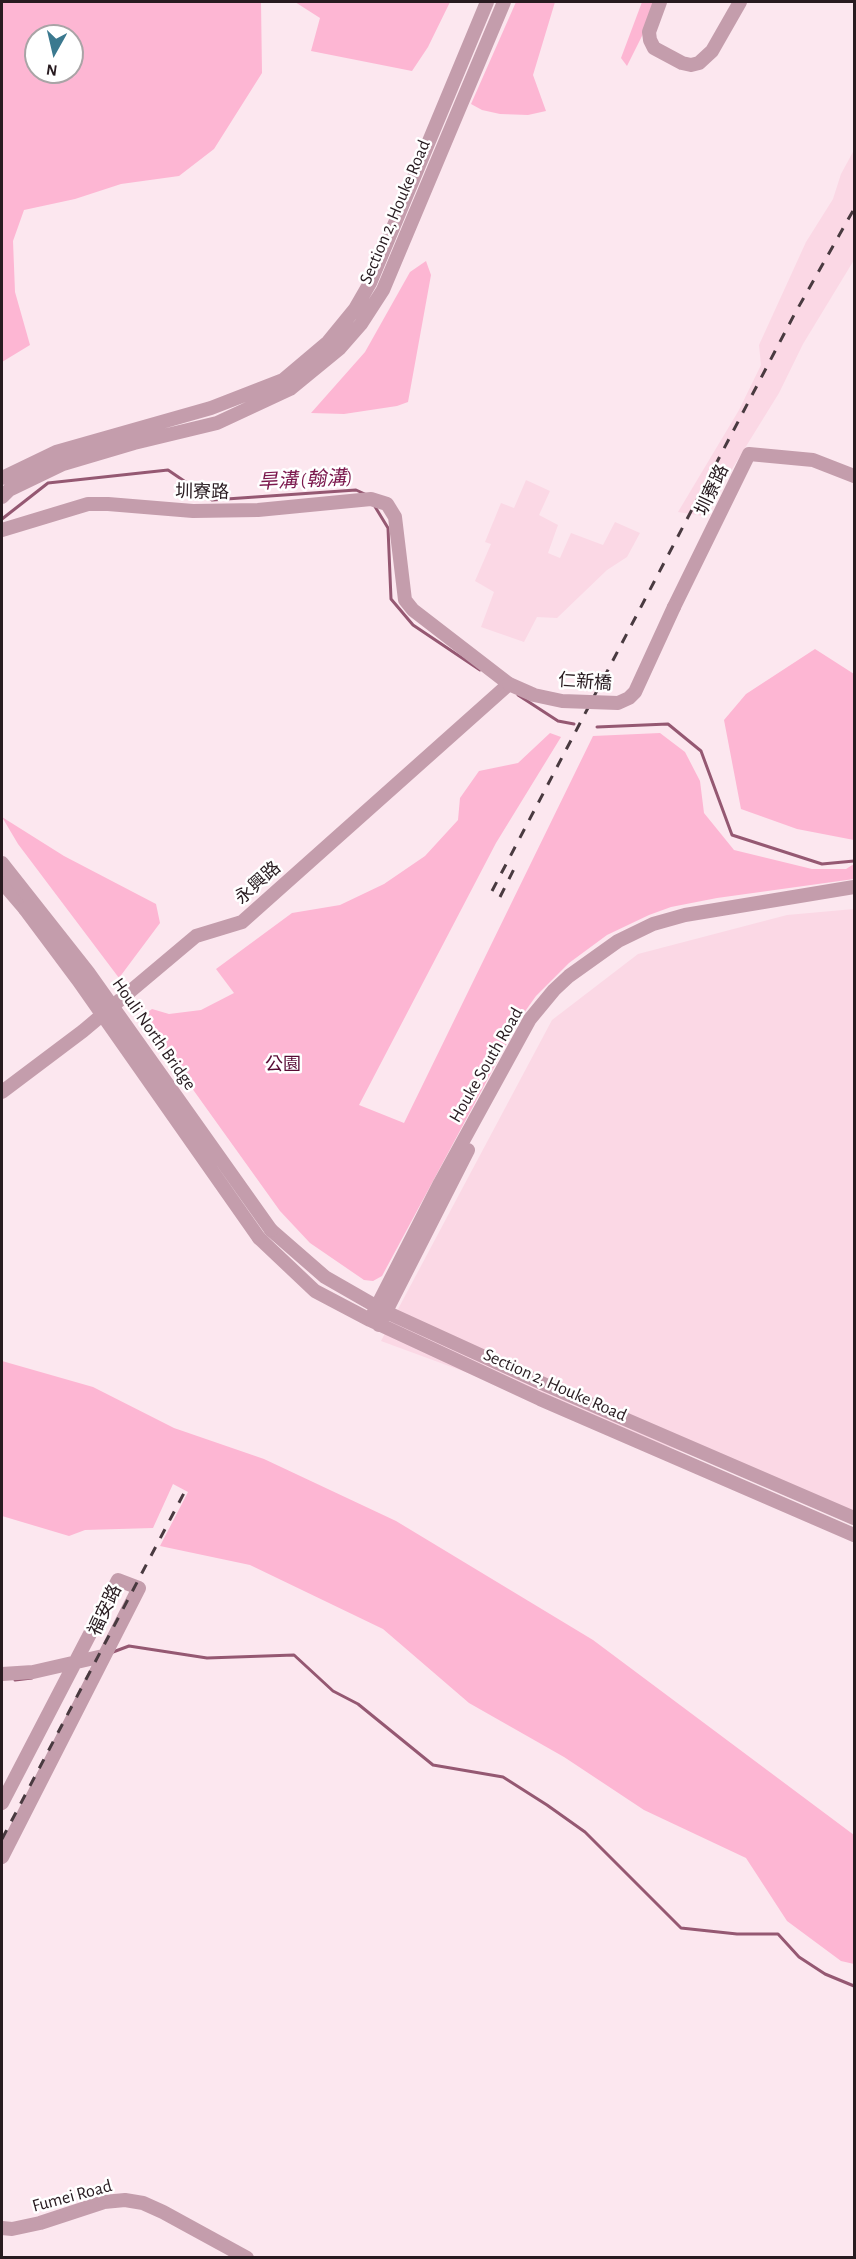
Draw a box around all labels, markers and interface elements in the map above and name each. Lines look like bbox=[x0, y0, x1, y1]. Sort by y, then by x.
north arrow bbox=[24, 24, 84, 84]
text: N bbox=[45, 61, 58, 79]
street label: Section 2, Houke Road bbox=[355, 137, 435, 287]
street label: 圳寮路 bbox=[691, 461, 733, 519]
water label: 旱溝 (翰溝) bbox=[257, 466, 353, 494]
street label: 圳寮路 bbox=[175, 481, 229, 503]
street label: 仁新橋 bbox=[557, 669, 613, 695]
street label: 永興路 bbox=[231, 857, 285, 909]
street label: Houli North Bridge bbox=[107, 974, 201, 1094]
street label: Houke South Road bbox=[444, 1004, 528, 1126]
park label: 公園 bbox=[265, 1054, 301, 1076]
street label: Section 2, Houke Road bbox=[480, 1344, 630, 1426]
street label: 福安路 bbox=[84, 1581, 126, 1639]
street label: Fumei Road bbox=[30, 2175, 114, 2217]

